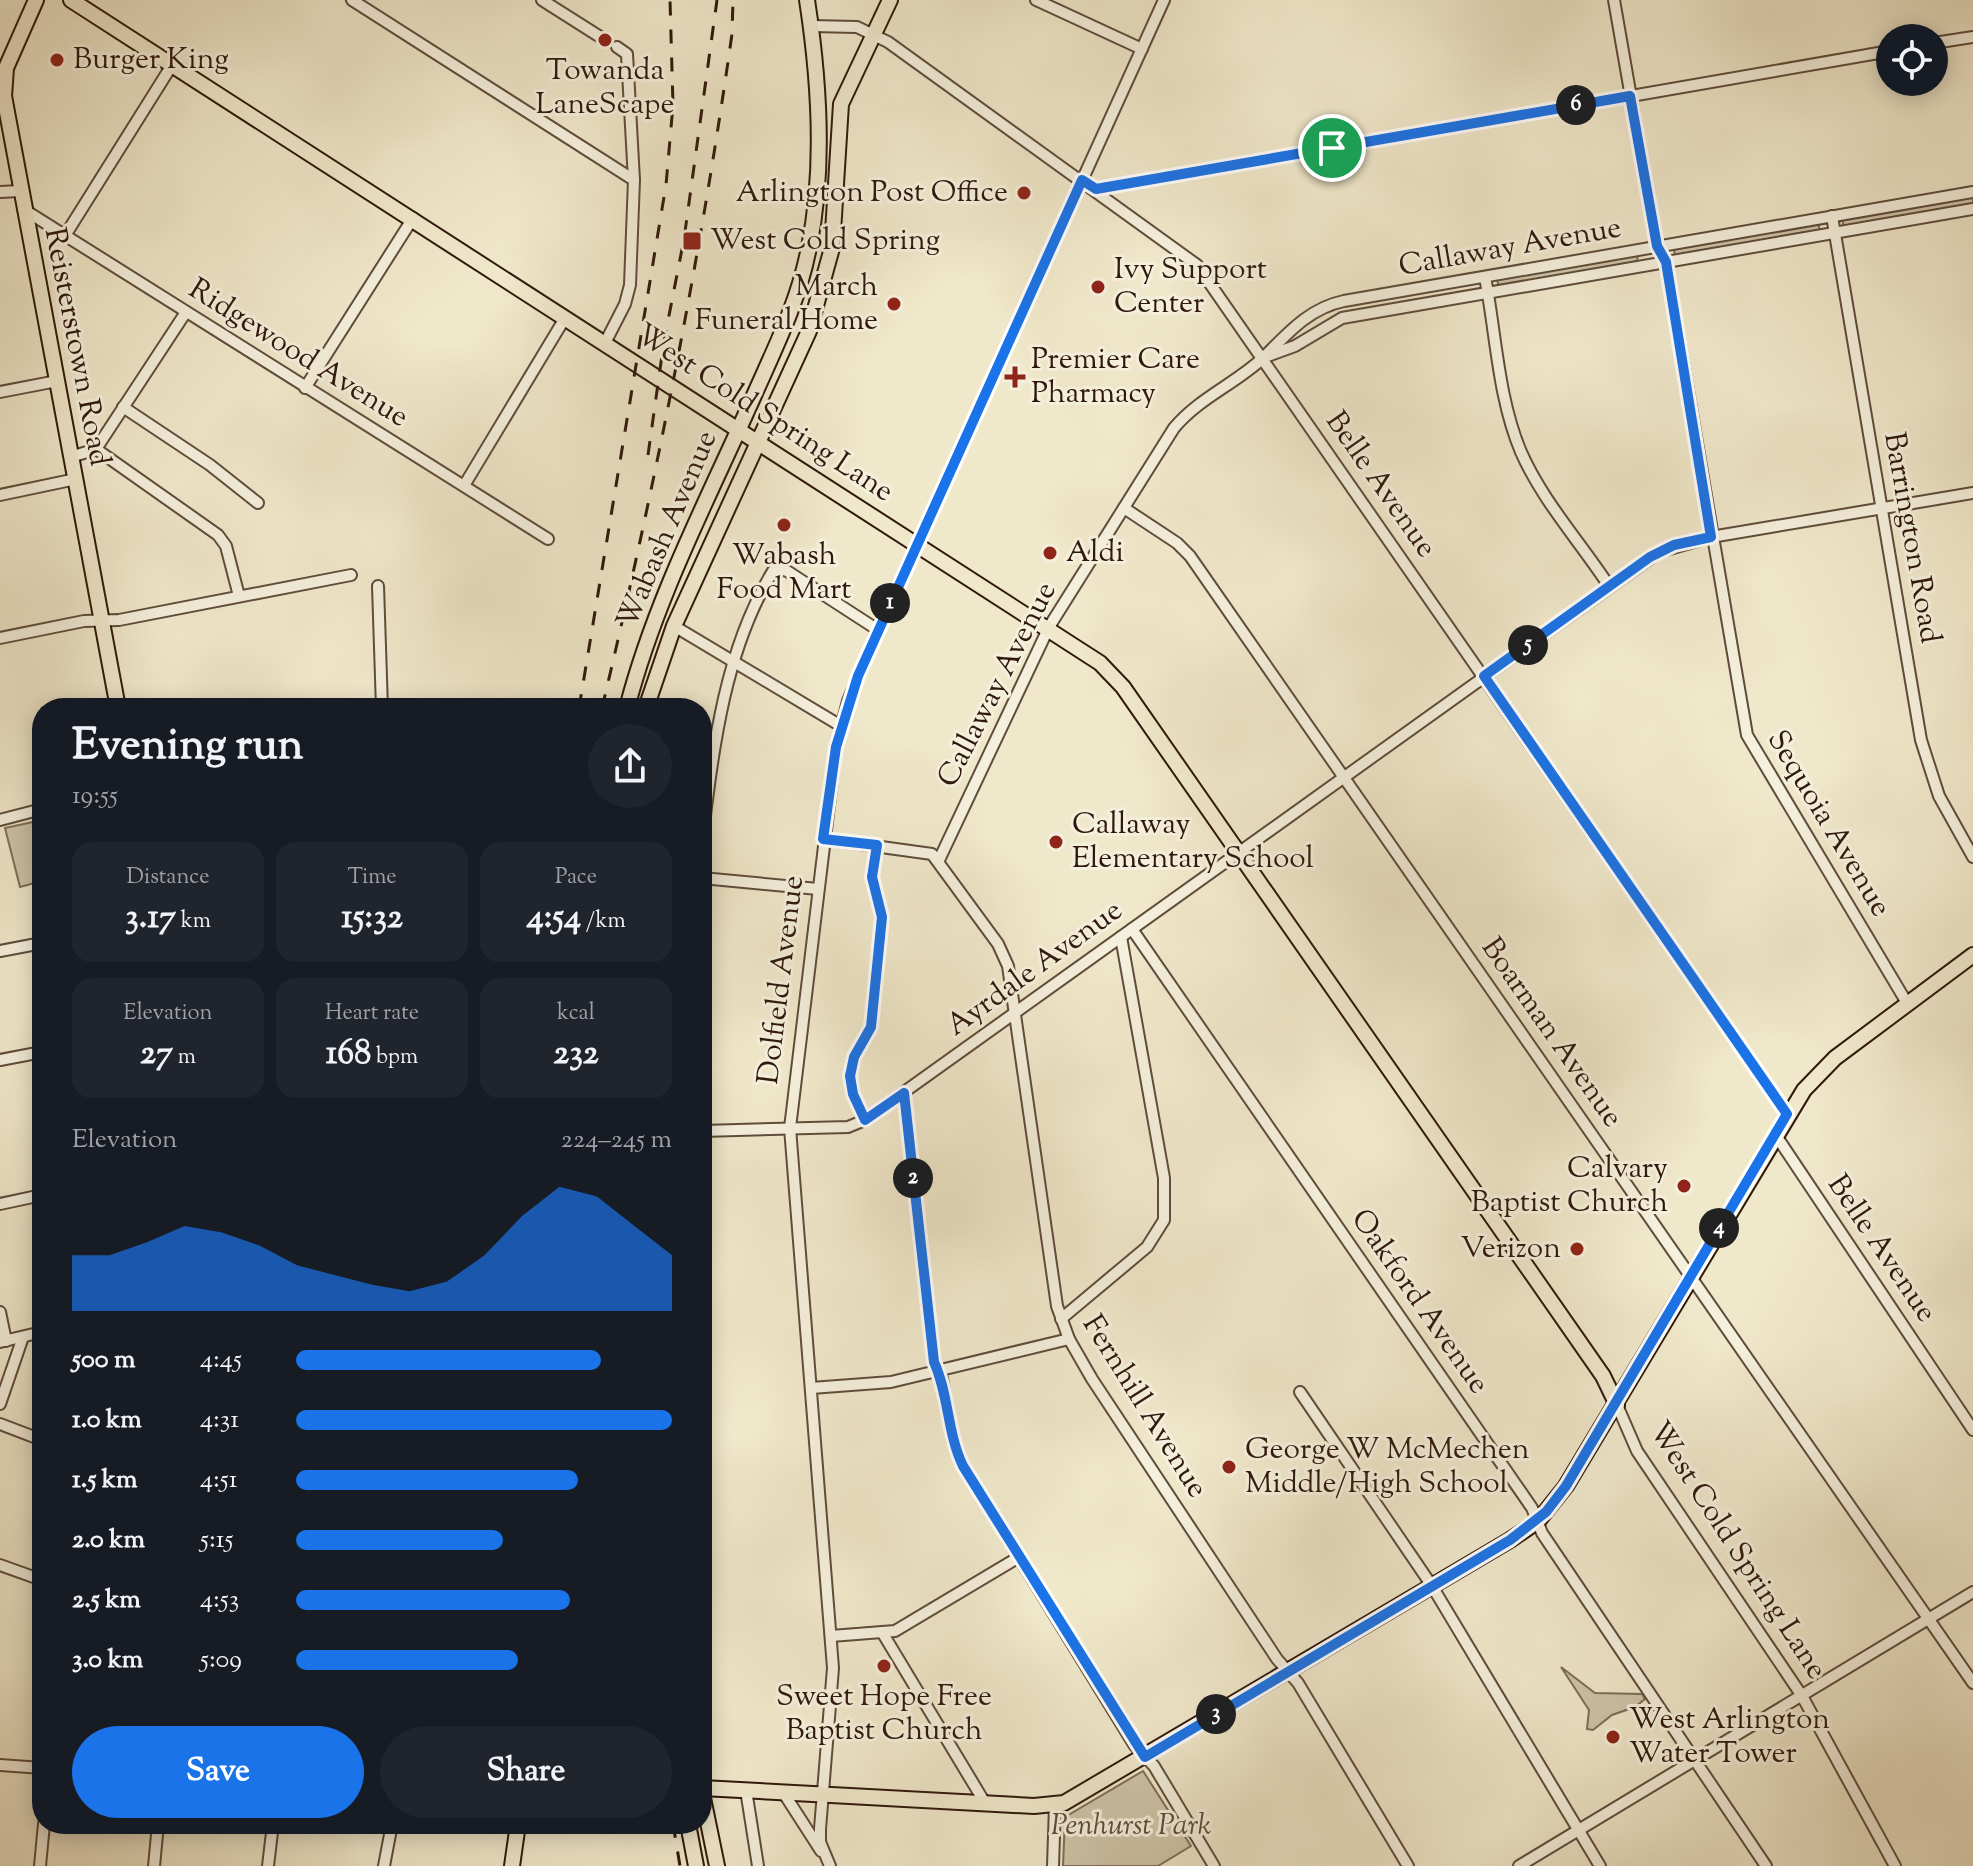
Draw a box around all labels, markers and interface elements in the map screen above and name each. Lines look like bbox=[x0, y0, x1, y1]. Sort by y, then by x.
map controls bbox=[1876, 24, 1948, 96]
button: locate bbox=[1876, 24, 1948, 96]
marker: Towanda LaneScape bbox=[596, 31, 614, 49]
place label: Burger King bbox=[73, 39, 229, 82]
place label: Towanda LaneScape bbox=[536, 50, 674, 127]
marker: Burger King bbox=[48, 51, 66, 69]
pin: 6 bbox=[1556, 85, 1596, 125]
text: 6 bbox=[1571, 89, 1581, 121]
pin bbox=[1298, 114, 1366, 182]
icon: arrive bbox=[1310, 126, 1354, 170]
place label: Arlington Post Office bbox=[736, 172, 1008, 215]
marker: Arlington Post Office bbox=[1015, 184, 1033, 202]
street label: Callaway Avenue bbox=[1395, 207, 1625, 289]
place label: West Cold Spring bbox=[710, 220, 940, 263]
street label: Reisterstown Road bbox=[32, 224, 120, 470]
marker: West Cold Spring bbox=[681, 230, 703, 252]
place label: Ivy Support Center bbox=[1114, 249, 1267, 326]
place label: March Funeral Home bbox=[695, 266, 878, 343]
street label: Ridgewood Avenue bbox=[180, 269, 416, 439]
marker: Ivy Support Center bbox=[1089, 278, 1107, 296]
marker: March Funeral Home bbox=[885, 295, 903, 313]
street label: West Cold Spring Lane bbox=[627, 314, 901, 514]
place label: Premier Care Pharmacy bbox=[1031, 339, 1200, 416]
marker: Premier Care Pharmacy bbox=[1006, 368, 1024, 386]
street label: Belle Avenue bbox=[1314, 403, 1446, 567]
street label: Wabash Avenue bbox=[607, 424, 729, 636]
street label: Barrington Road bbox=[1871, 429, 1951, 647]
marker: Wabash Food Mart bbox=[775, 516, 793, 534]
place label: Aldi bbox=[1066, 532, 1124, 575]
place label: Wabash Food Mart bbox=[717, 535, 851, 612]
marker: Aldi bbox=[1041, 544, 1059, 562]
street label: Callaway Avenue bbox=[928, 575, 1068, 795]
pin: 1 bbox=[870, 583, 910, 623]
text: 1 bbox=[886, 587, 894, 619]
pin: 5 bbox=[1508, 625, 1548, 665]
text: 5 bbox=[1524, 629, 1532, 661]
text: Evening run bbox=[72, 716, 304, 779]
street label: Sequoia Avenue bbox=[1755, 722, 1901, 926]
button: share bbox=[588, 724, 672, 808]
text: 19:55 bbox=[72, 778, 118, 815]
place label: Callaway Elementary School bbox=[1072, 804, 1314, 881]
marker: Callaway Elementary School bbox=[1047, 833, 1065, 851]
text: Distance bbox=[127, 862, 209, 894]
text: Time bbox=[348, 862, 396, 894]
text: Pace bbox=[555, 862, 597, 894]
street label: Dolfield Avenue bbox=[748, 873, 816, 1087]
street label: Ayrdale Avenue bbox=[938, 890, 1132, 1048]
text: 3.17 bbox=[125, 894, 176, 943]
text: 15:32 bbox=[341, 894, 403, 943]
text: 4:54 bbox=[526, 894, 581, 943]
text: km bbox=[176, 906, 211, 938]
text: /km bbox=[581, 906, 626, 938]
street label: Boarman Avenue bbox=[1469, 929, 1633, 1137]
text: Elevation bbox=[123, 998, 213, 1030]
text: Heart rate bbox=[325, 998, 419, 1030]
text: kcal bbox=[557, 998, 595, 1030]
text: 27 bbox=[140, 1030, 173, 1079]
text: 168 bbox=[326, 1030, 371, 1079]
text: 232 bbox=[553, 1030, 599, 1079]
text: m bbox=[173, 1042, 196, 1074]
text: bpm bbox=[371, 1042, 418, 1074]
text: Elevation bbox=[72, 1122, 177, 1159]
text: 224–245 m bbox=[561, 1122, 672, 1159]
place label: Calvary Baptist Church bbox=[1471, 1148, 1668, 1225]
pin: 2 bbox=[893, 1158, 933, 1198]
text: 2 bbox=[908, 1162, 918, 1194]
street label: Belle Avenue bbox=[1816, 1167, 1946, 1331]
marker: Calvary Baptist Church bbox=[1675, 1177, 1693, 1195]
street label: Oakford Avenue bbox=[1339, 1201, 1499, 1403]
pin: 4 bbox=[1699, 1208, 1739, 1248]
text: 4 bbox=[1713, 1212, 1725, 1244]
place label: Verizon bbox=[1461, 1228, 1561, 1271]
marker: Verizon bbox=[1568, 1240, 1586, 1258]
street label: Fernhill Avenue bbox=[1070, 1307, 1218, 1507]
text: 500 m bbox=[72, 1342, 135, 1379]
text: 4:45 bbox=[200, 1342, 242, 1379]
text: 1.0 km bbox=[72, 1402, 142, 1439]
text: 4:31 bbox=[200, 1402, 239, 1439]
street label: West Cold Spring Lane bbox=[1637, 1414, 1837, 1688]
place label: George W McMechen Middle/High School bbox=[1245, 1429, 1530, 1506]
marker: George W McMechen Middle/High School bbox=[1220, 1458, 1238, 1476]
text: 1.5 km bbox=[72, 1462, 138, 1499]
text: 4:51 bbox=[200, 1462, 238, 1499]
text: 2.0 km bbox=[72, 1522, 145, 1559]
text: 5:15 bbox=[200, 1522, 233, 1559]
text: 2.5 km bbox=[72, 1582, 141, 1619]
text: 4:53 bbox=[200, 1582, 239, 1619]
text: 3.0 km bbox=[72, 1642, 143, 1679]
text: 5:09 bbox=[200, 1642, 242, 1679]
marker: Sweet Hope Free Baptist Church bbox=[875, 1657, 893, 1675]
place label: Sweet Hope Free Baptist Church bbox=[776, 1676, 992, 1753]
pin: 3 bbox=[1196, 1694, 1236, 1734]
text: 3 bbox=[1212, 1698, 1220, 1730]
place label: West Arlington Water Tower bbox=[1629, 1699, 1830, 1776]
button: Save bbox=[72, 1726, 364, 1818]
button: Share bbox=[380, 1726, 672, 1818]
marker: West Arlington Water Tower bbox=[1604, 1728, 1622, 1746]
park label: Penhurst Park bbox=[1051, 1805, 1211, 1848]

